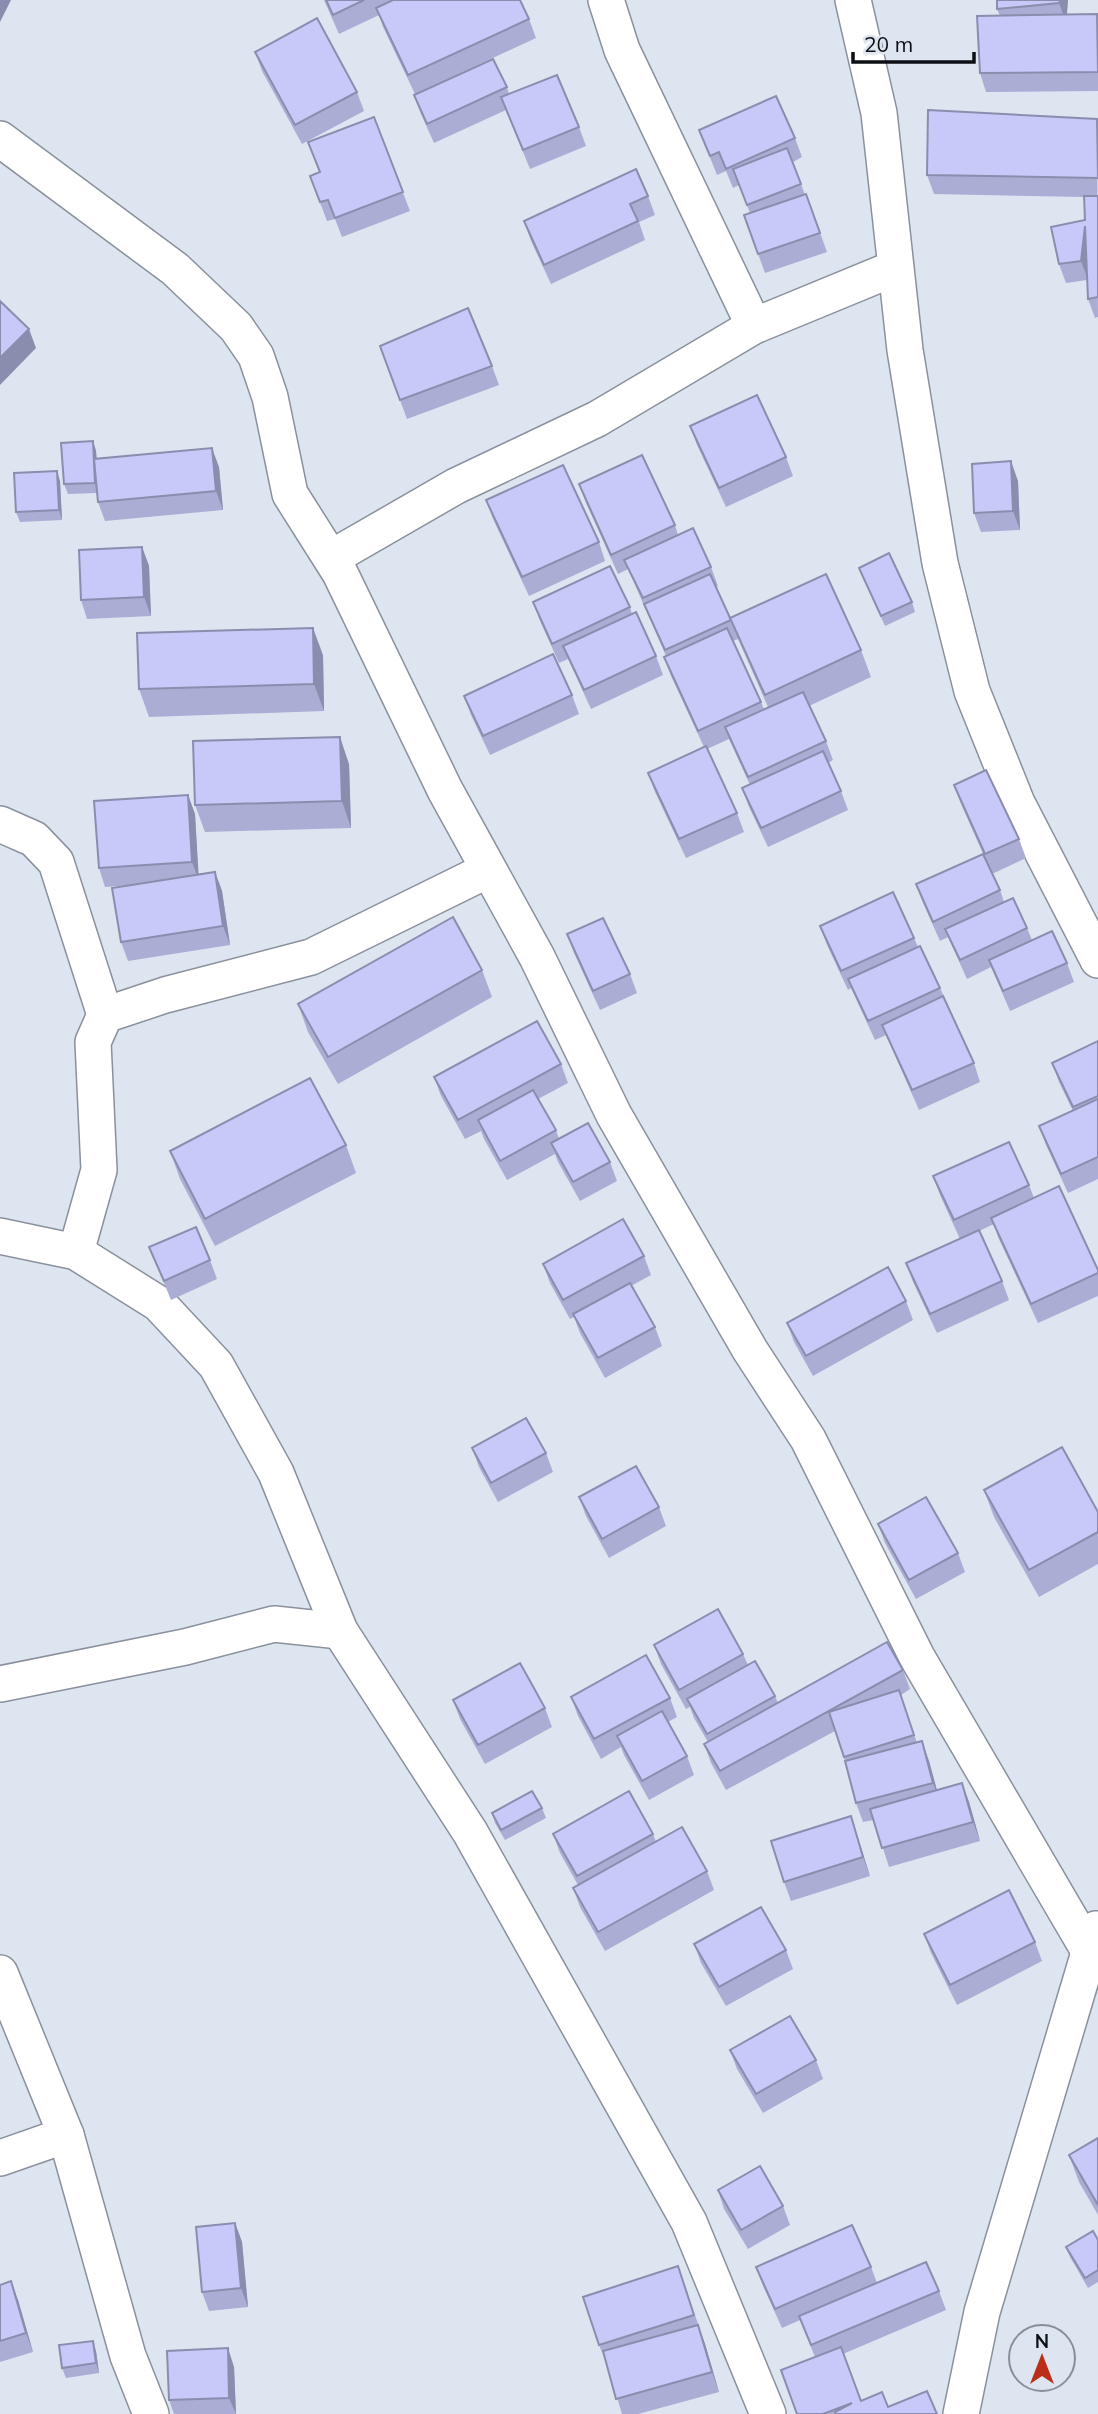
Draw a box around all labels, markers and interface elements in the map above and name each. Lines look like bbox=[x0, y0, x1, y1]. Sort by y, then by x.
scale bar bbox=[853, 21, 974, 65]
text: 20 m bbox=[864, 31, 913, 57]
north arrow bbox=[1007, 2323, 1077, 2393]
text: N bbox=[1035, 2329, 1049, 2353]

